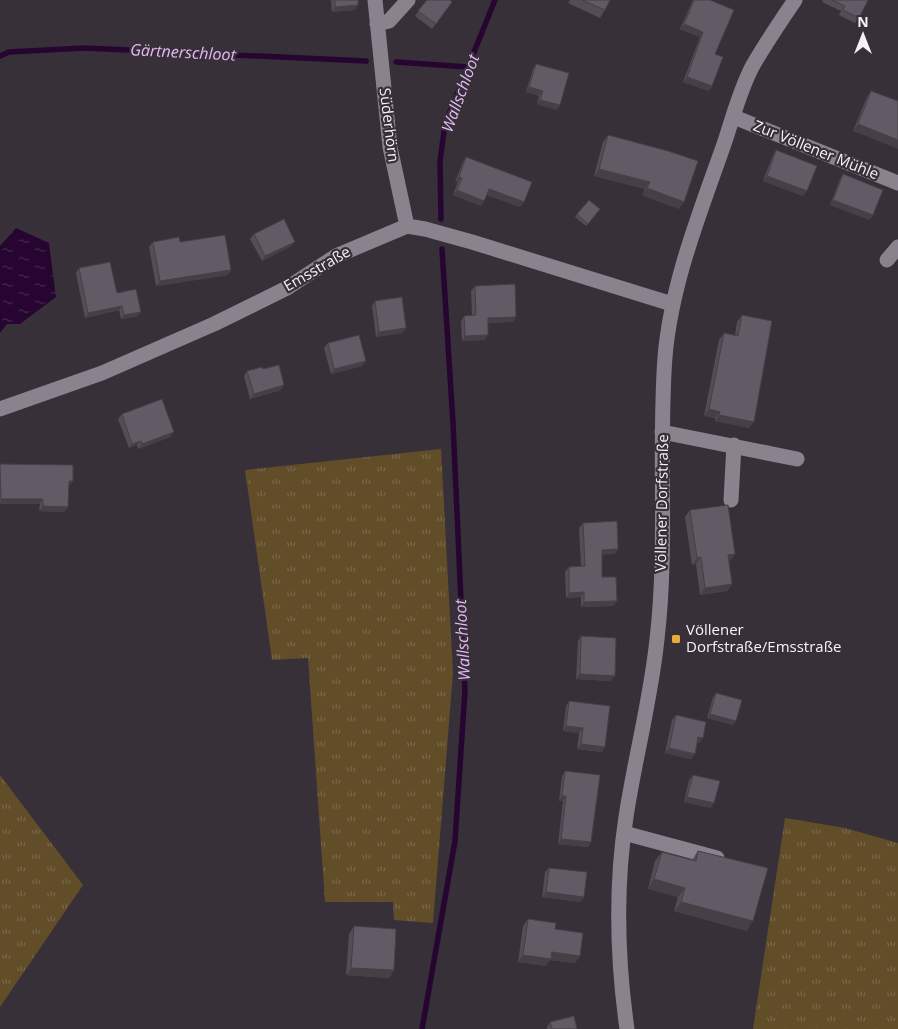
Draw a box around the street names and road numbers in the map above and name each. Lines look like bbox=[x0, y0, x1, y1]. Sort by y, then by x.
street label: Süderhörn bbox=[376, 87, 404, 163]
street label: Zur Völlener Mühle bbox=[751, 115, 882, 183]
street label: Emsstraße bbox=[279, 241, 354, 295]
street label: Völlener Dorfstraße bbox=[650, 434, 672, 572]

